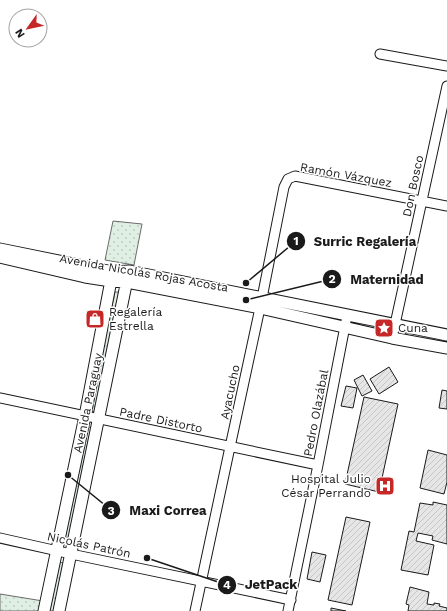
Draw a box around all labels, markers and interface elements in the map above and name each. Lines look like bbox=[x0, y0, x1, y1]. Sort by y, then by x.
north arrow bbox=[8, 8, 48, 48]
text: N bbox=[12, 26, 28, 40]
street label: Don Bosco bbox=[400, 154, 426, 218]
street label: Ramón Vázquez bbox=[299, 160, 393, 190]
callout: Surric Regalería bbox=[286, 229, 424, 254]
text: 1 bbox=[293, 234, 299, 248]
text: Surric Regalería bbox=[314, 234, 417, 249]
street label: Avenida Nicolás Rojas Acosta bbox=[59, 251, 230, 295]
callout: Maternidad bbox=[322, 267, 431, 292]
text: 2 bbox=[328, 272, 336, 286]
text: Maternidad bbox=[350, 272, 424, 287]
place label: Regalería Estrella bbox=[109, 305, 163, 333]
shop icon: Regalería Estrella bbox=[84, 308, 106, 330]
place icon: Cuna bbox=[373, 317, 395, 339]
place label: Cuna bbox=[398, 321, 428, 335]
street label: Avenida Paraguay bbox=[71, 351, 106, 454]
street label: Ayacucho bbox=[217, 363, 243, 421]
street label: Pedro Olazábal bbox=[301, 368, 331, 458]
street label: Padre Distorto bbox=[118, 404, 204, 436]
place label: Hospital Julio César Perrando bbox=[281, 472, 371, 500]
hospital icon: Hospital Julio César Perrando bbox=[374, 475, 396, 497]
callout: Maxi Correa bbox=[101, 498, 215, 523]
text: Maxi Correa bbox=[129, 503, 207, 518]
text: 3 bbox=[107, 504, 115, 518]
street label: Nicolás Patrón bbox=[46, 529, 132, 561]
callout: JetPack bbox=[217, 572, 306, 597]
text: JetPack bbox=[245, 577, 298, 592]
text: 4 bbox=[223, 578, 231, 592]

